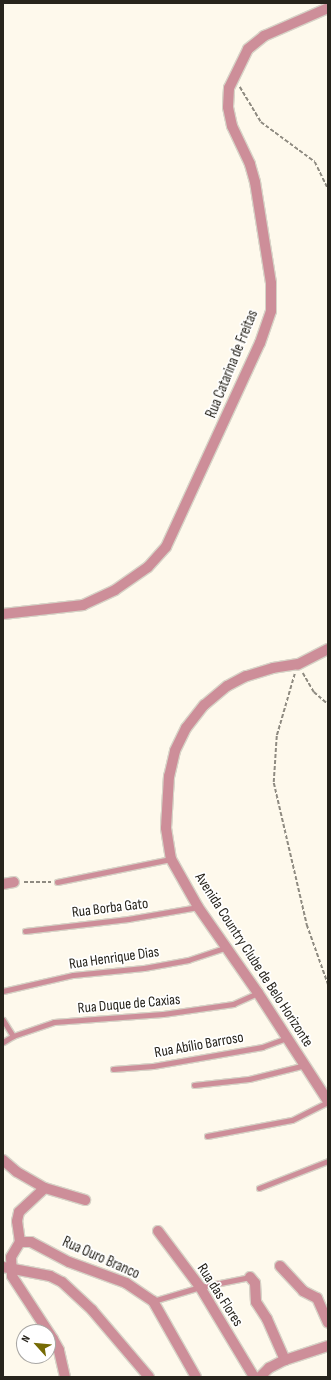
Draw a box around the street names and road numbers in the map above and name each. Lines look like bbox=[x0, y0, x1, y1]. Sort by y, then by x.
street label: Rua Catarina de Freitas bbox=[202, 307, 262, 421]
street label: Avenida Country Clube de Belo Horizonte bbox=[191, 870, 317, 1050]
street label: Rua Borba Gato bbox=[71, 894, 149, 922]
street label: Rua Henrique Dias bbox=[68, 943, 160, 973]
street label: Rua Duque de Caxias bbox=[77, 991, 181, 1017]
street label: Rua Abílio Barroso bbox=[153, 1028, 245, 1062]
street label: Rua Ouro Branco bbox=[60, 1233, 142, 1283]
street label: Rua das Flores bbox=[193, 1260, 247, 1330]

